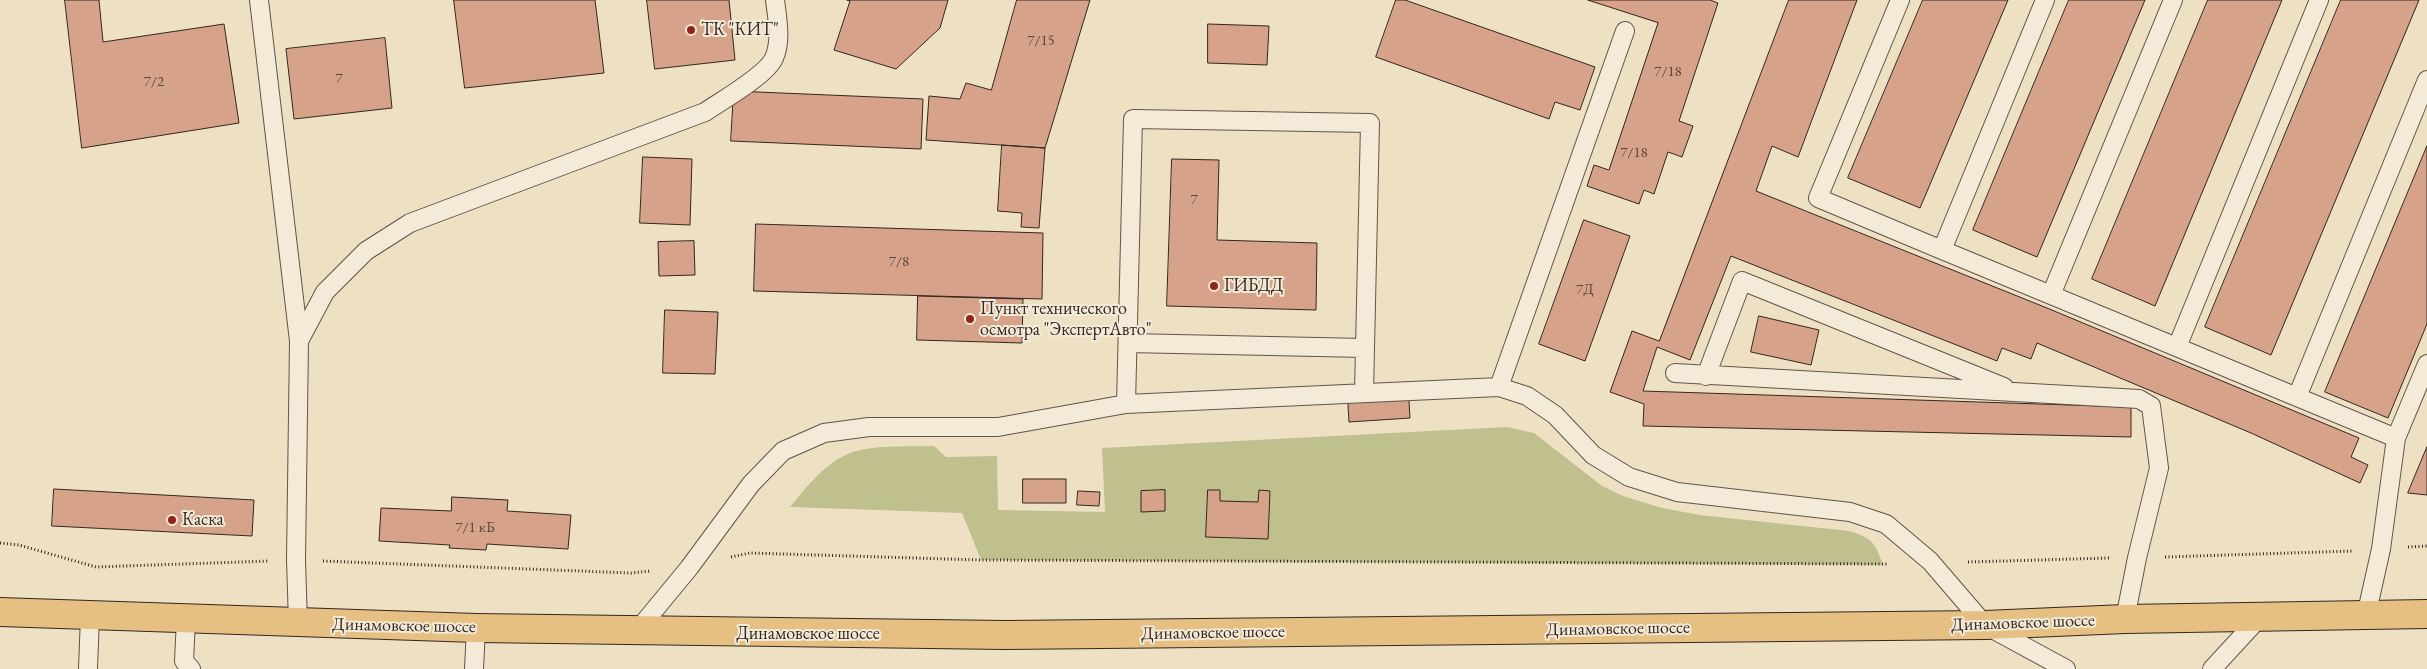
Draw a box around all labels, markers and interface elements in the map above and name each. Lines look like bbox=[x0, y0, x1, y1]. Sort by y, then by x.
place label: ТК "КИТ" bbox=[701, 19, 779, 41]
marker: ТК "КИТ" bbox=[685, 24, 697, 36]
house number: 7/15 bbox=[1027, 32, 1055, 50]
house number: 7/18 bbox=[1654, 63, 1682, 81]
house number: 7 bbox=[335, 70, 343, 88]
house number: 7/2 bbox=[144, 73, 164, 91]
house number: 7/18 bbox=[1620, 144, 1648, 162]
house number: 7 bbox=[1190, 191, 1198, 209]
house number: 7/8 bbox=[889, 253, 909, 271]
place label: ГИБДД bbox=[1224, 275, 1283, 297]
marker: ГИБДД bbox=[1208, 280, 1220, 292]
house number: 7Д bbox=[1576, 281, 1594, 299]
place label: Пункт технического осмотра "ЭкспертАвто" bbox=[980, 298, 1152, 340]
marker: Пункт технического осмотра "ЭкспертАвто" bbox=[964, 313, 976, 325]
place label: Каска bbox=[182, 509, 224, 531]
marker: Каска bbox=[166, 514, 178, 526]
house number: 7/1 кБ bbox=[455, 519, 495, 537]
street label: Динамовское шоссе bbox=[1951, 610, 2095, 636]
street label: Динамовское шоссе bbox=[332, 614, 476, 638]
street label: Динамовское шоссе bbox=[1546, 617, 1690, 641]
street label: Динамовское шоссе bbox=[1141, 621, 1285, 645]
street label: Динамовское шоссе bbox=[736, 623, 880, 645]

